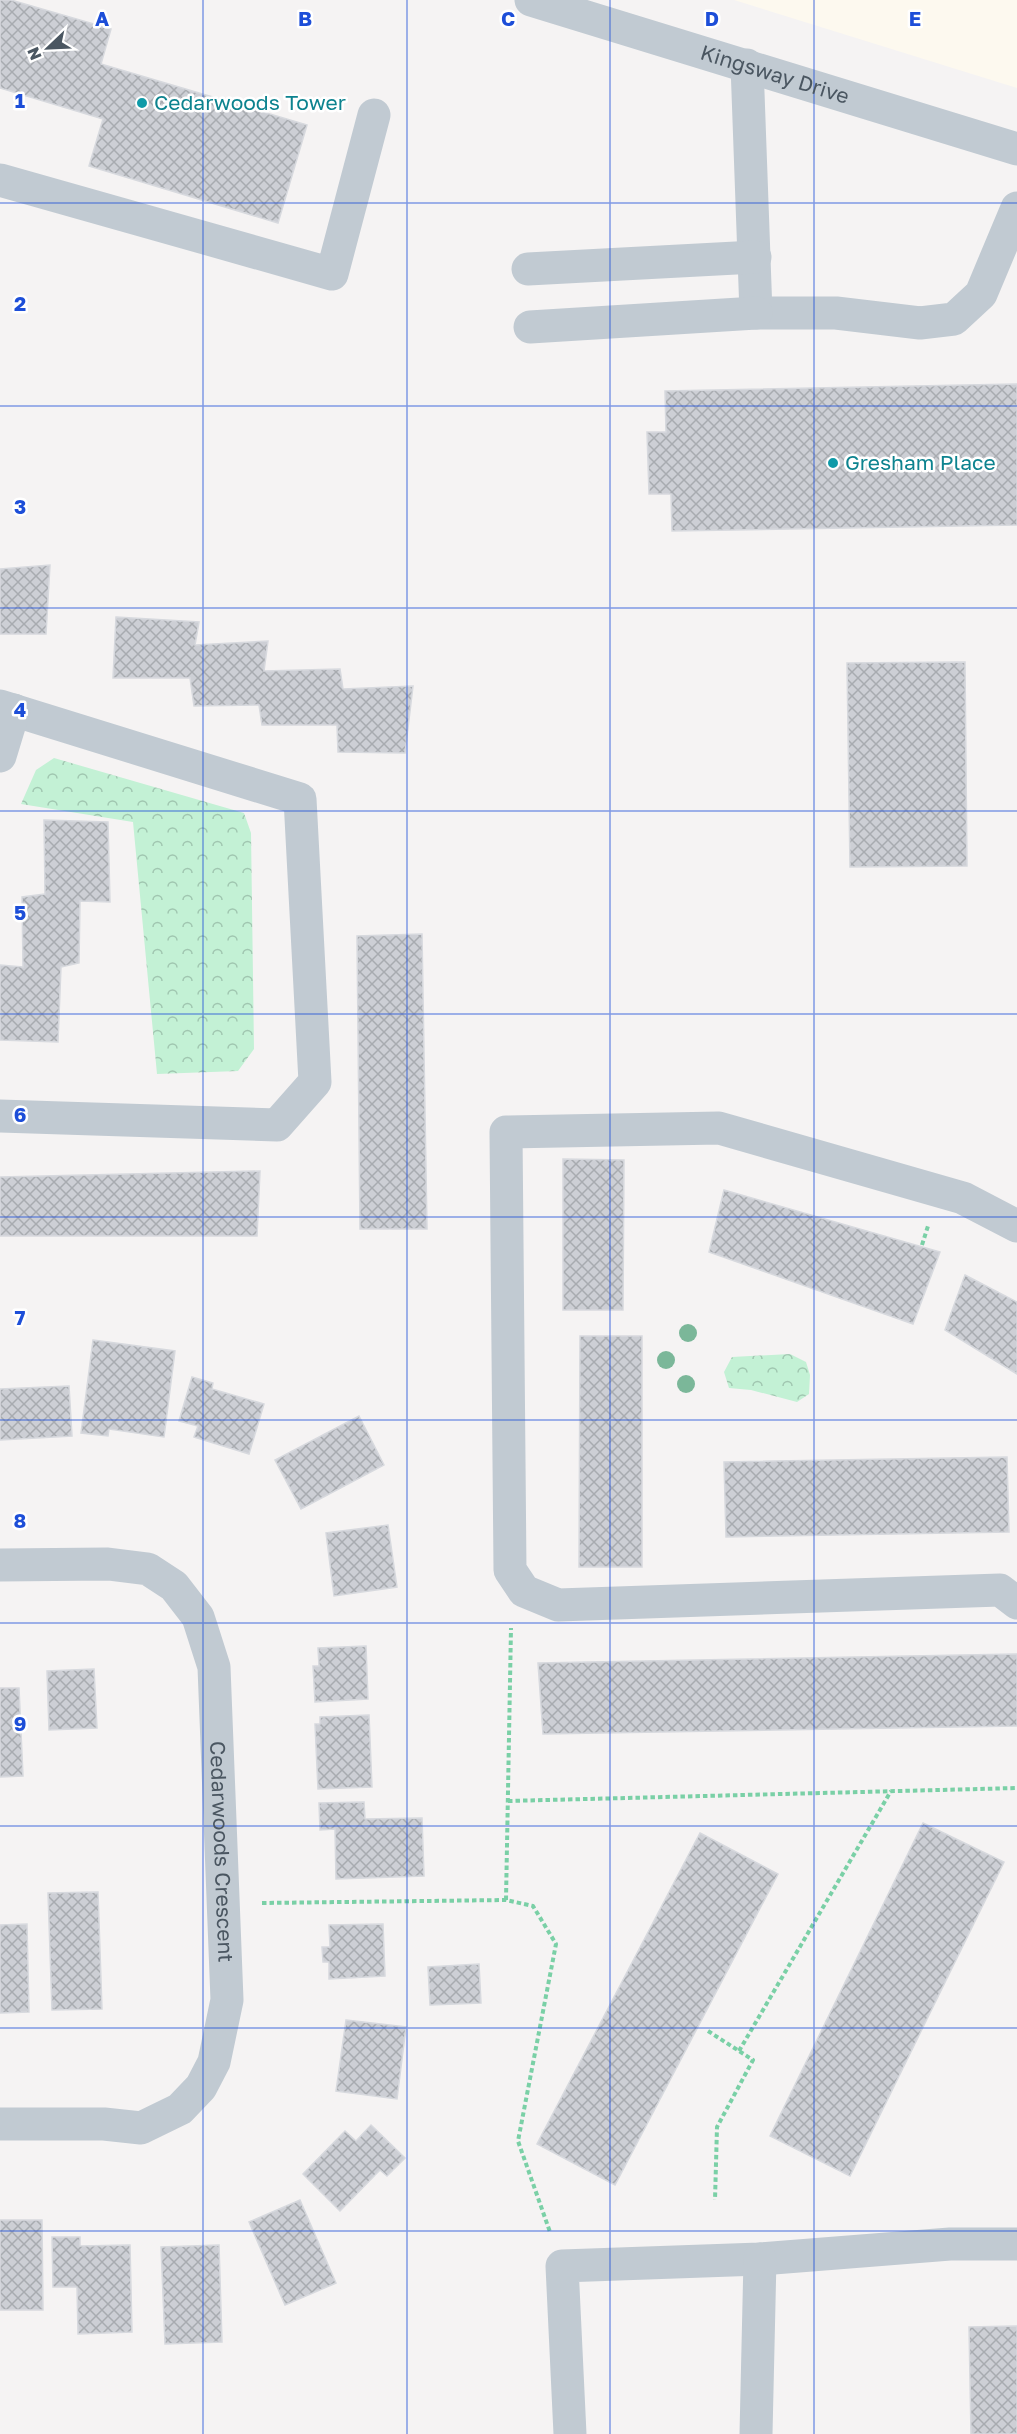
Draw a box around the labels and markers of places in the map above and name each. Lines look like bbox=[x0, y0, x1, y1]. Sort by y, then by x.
place label: Cedarwoods Tower bbox=[154, 89, 346, 115]
marker: Cedarwoods Tower bbox=[135, 96, 149, 110]
place label: Gresham Place bbox=[845, 449, 996, 475]
marker: Gresham Place bbox=[826, 456, 840, 470]

